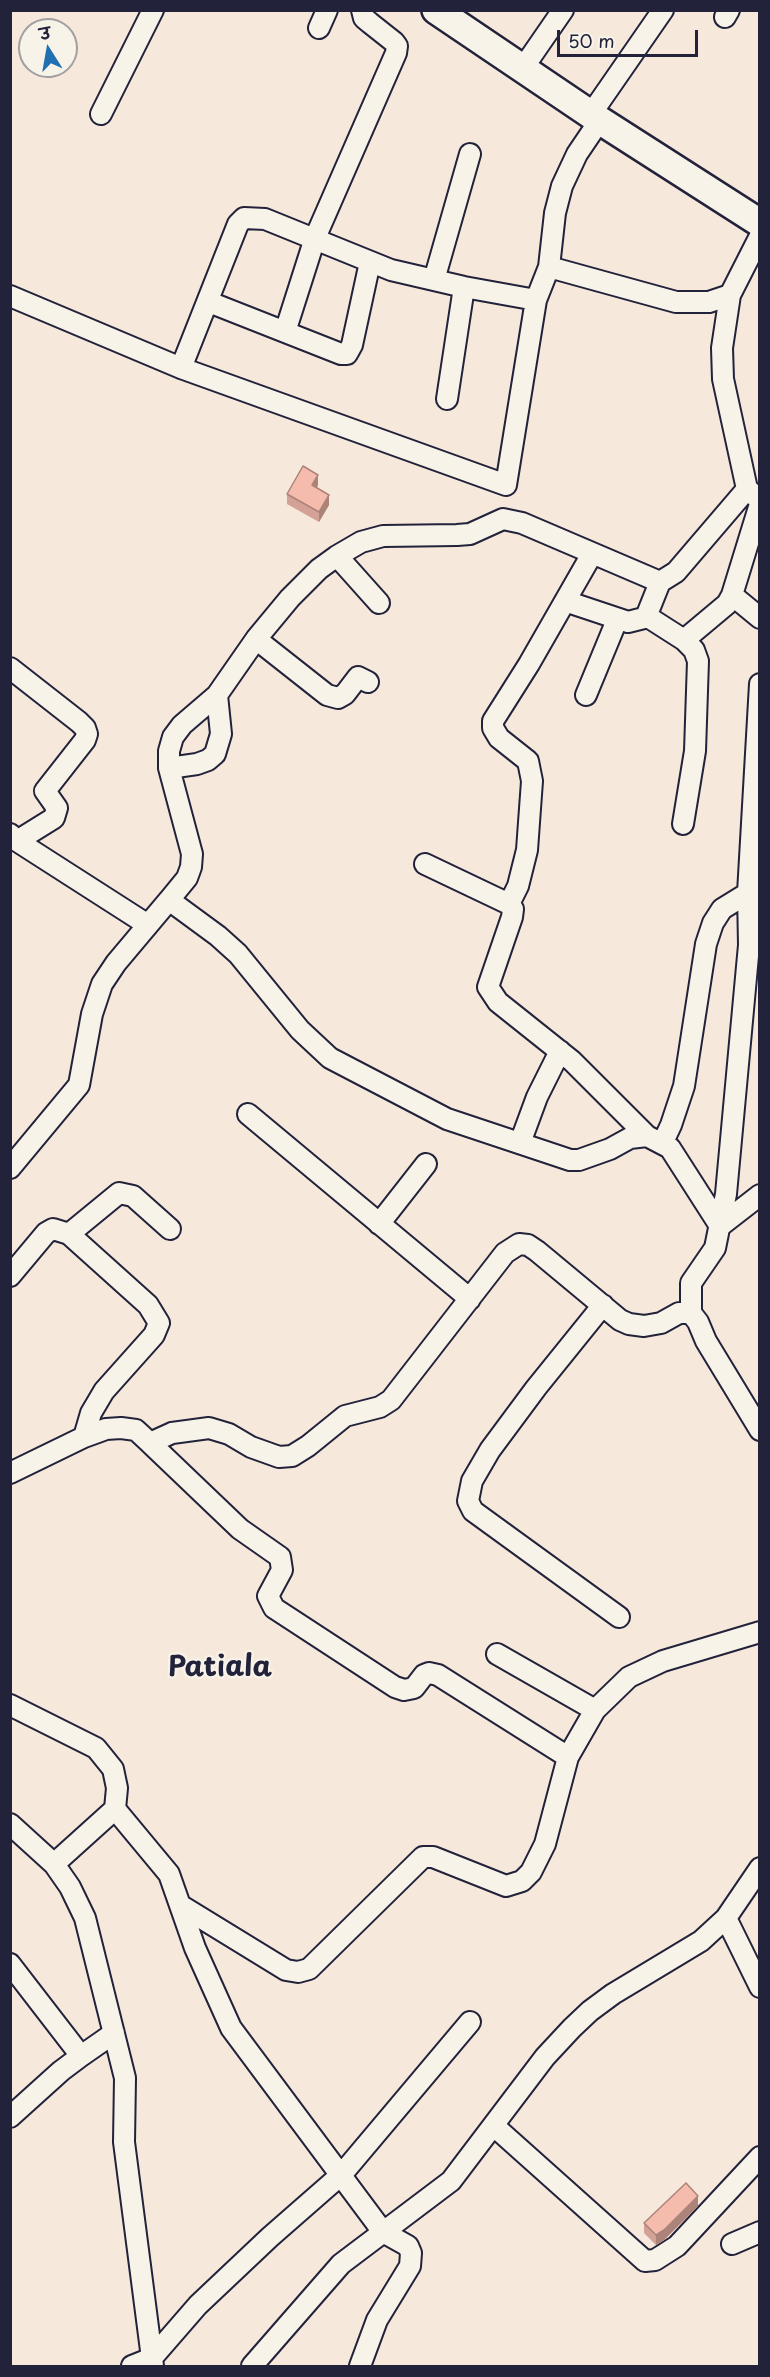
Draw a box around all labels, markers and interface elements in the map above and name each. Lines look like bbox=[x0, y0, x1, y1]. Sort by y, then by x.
north arrow bbox=[18, 18, 78, 78]
scale bar bbox=[560, 18, 701, 56]
text: उ bbox=[37, 19, 52, 45]
text: 50 m bbox=[568, 27, 615, 54]
district label: Patiala bbox=[168, 1651, 272, 1685]

